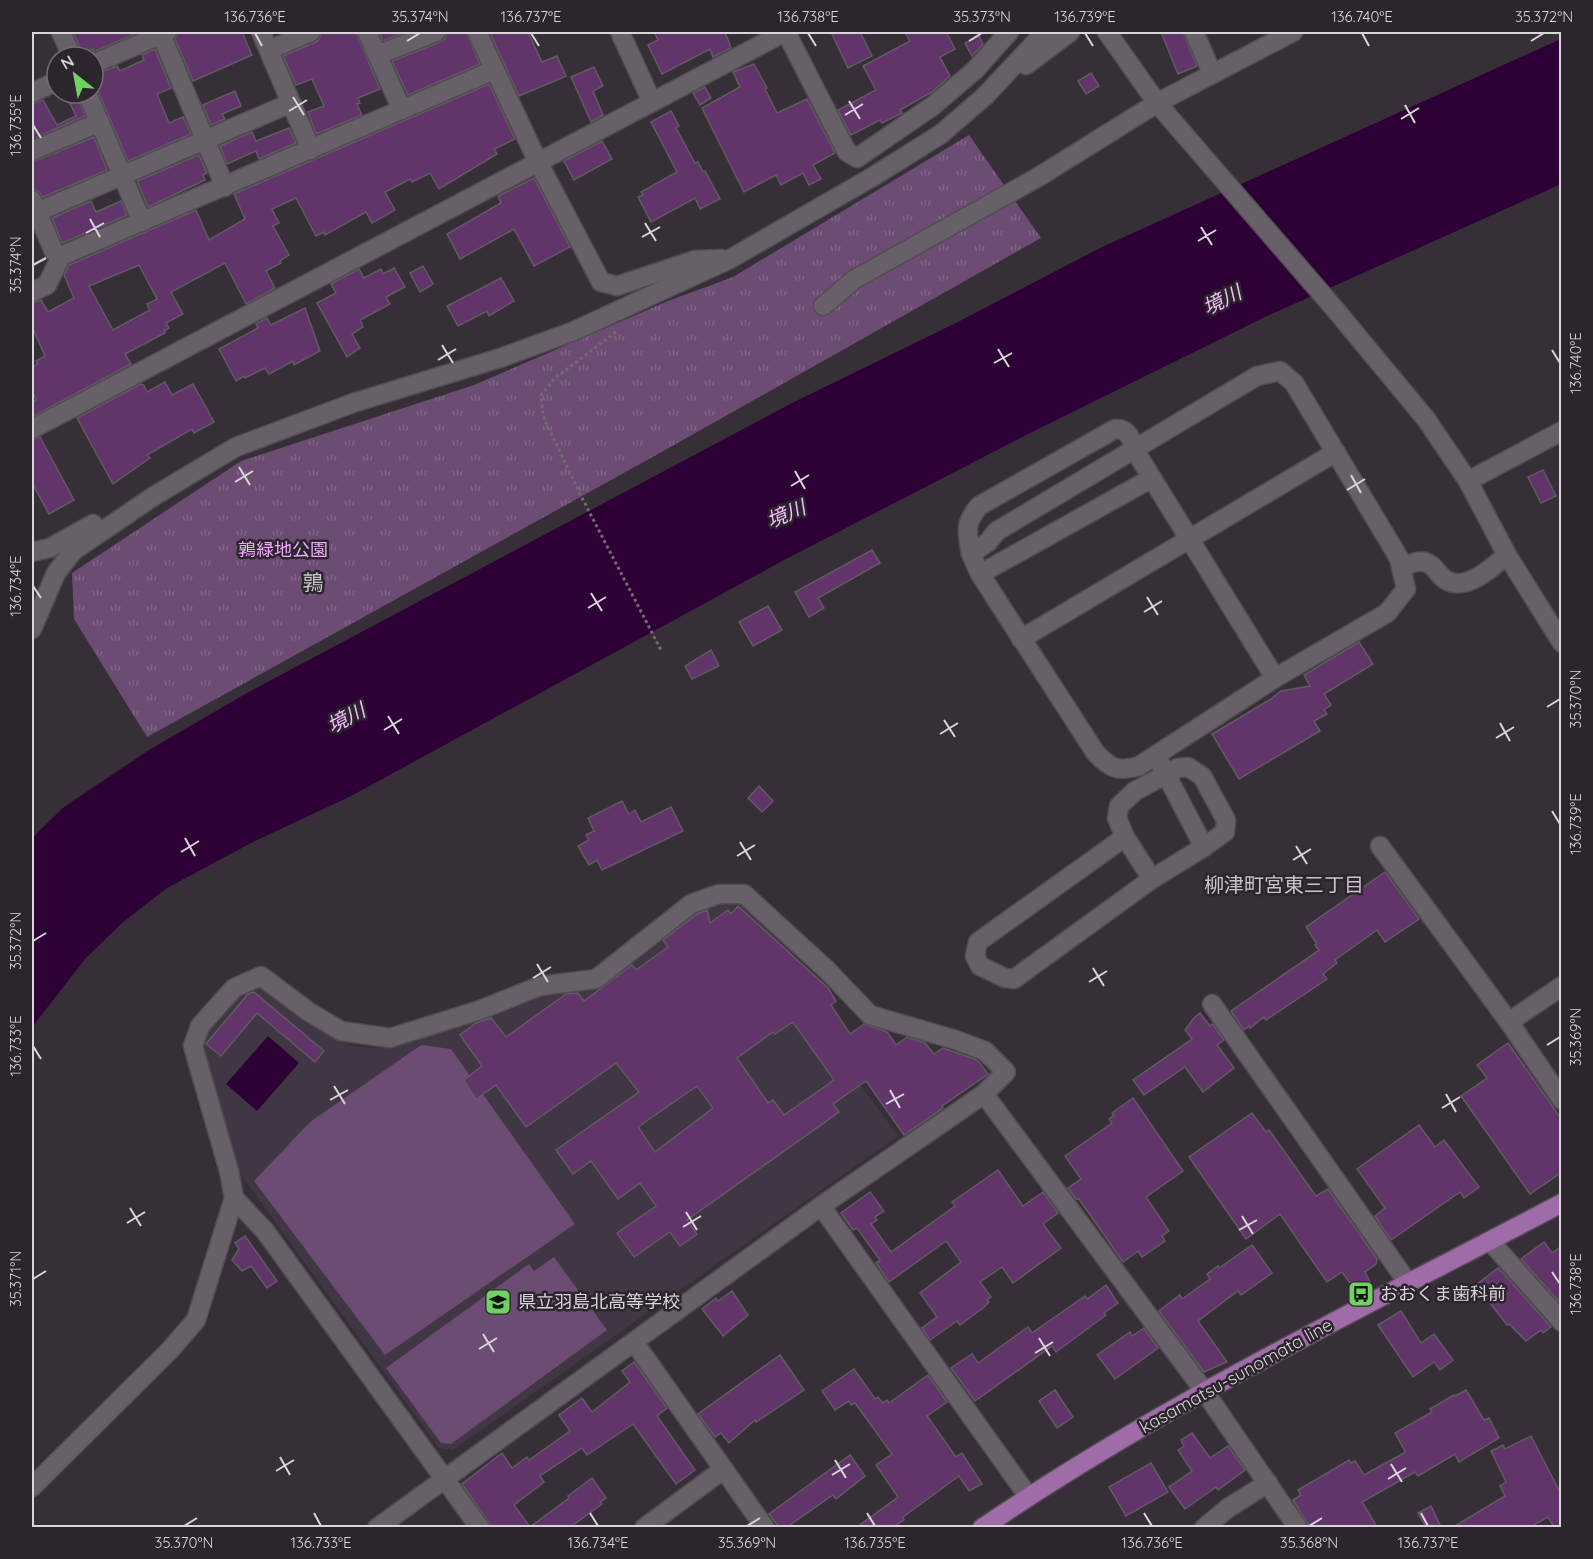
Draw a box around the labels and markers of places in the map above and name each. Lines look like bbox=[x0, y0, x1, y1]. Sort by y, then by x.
bus stop icon: おおくま歯科前 bbox=[1346, 1279, 1376, 1309]
place label: おおくま歯科前 bbox=[1380, 1282, 1506, 1305]
school or university icon: 県立羽島北高等学校 bbox=[483, 1287, 513, 1317]
place label: 県立羽島北高等学校 bbox=[518, 1290, 680, 1313]

